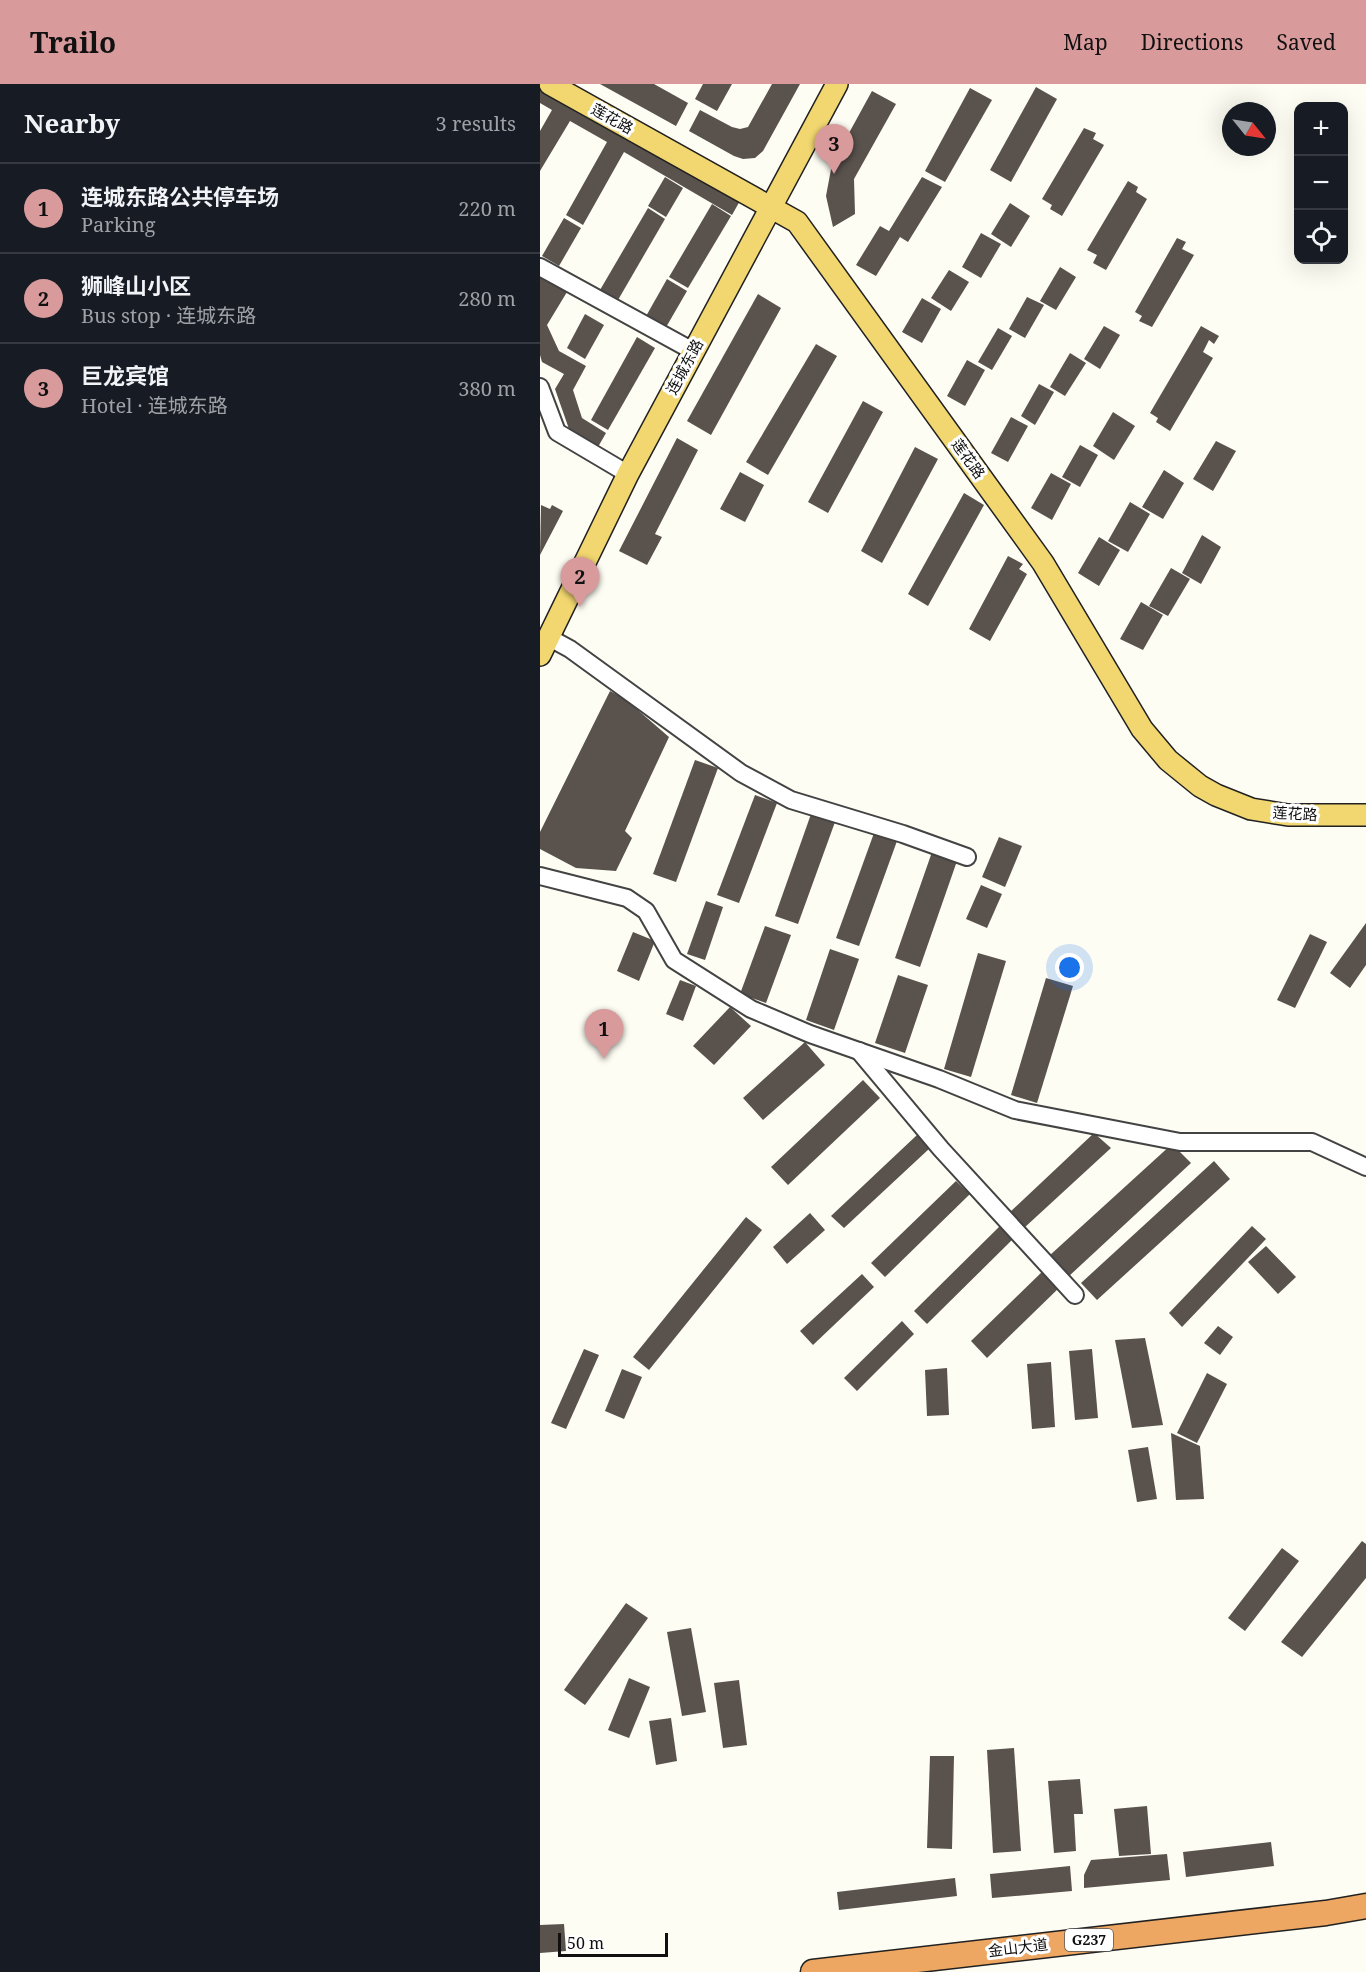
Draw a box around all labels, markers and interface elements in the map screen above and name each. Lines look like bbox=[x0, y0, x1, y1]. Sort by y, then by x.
text: Trailo bbox=[30, 23, 116, 61]
text: Map bbox=[1063, 28, 1108, 56]
text: Directions bbox=[1141, 28, 1243, 56]
text: Saved bbox=[1276, 28, 1336, 56]
street label: 莲花路 bbox=[588, 98, 637, 138]
north arrow bbox=[1222, 102, 1276, 156]
map controls bbox=[1294, 102, 1348, 264]
button: + bbox=[1294, 102, 1348, 156]
text: Nearby bbox=[24, 105, 120, 141]
text: 3 results bbox=[436, 110, 516, 137]
pin: 3 bbox=[814, 124, 854, 174]
button: − bbox=[1294, 156, 1348, 210]
text: 连城东路公共停车场 bbox=[81, 181, 279, 211]
text: 1 bbox=[38, 195, 49, 222]
text: 220 m bbox=[458, 195, 516, 222]
button: locate bbox=[1294, 210, 1348, 264]
text: Parking bbox=[81, 211, 156, 238]
text: 狮峰山小区 bbox=[81, 270, 191, 300]
text: 2 bbox=[38, 285, 49, 312]
text: 280 m bbox=[458, 285, 516, 312]
text: Bus stop · 连城东路 bbox=[81, 302, 256, 329]
street label: 连城东路 bbox=[661, 335, 707, 398]
text: 巨龙宾馆 bbox=[81, 360, 169, 390]
text: 3 bbox=[38, 375, 49, 402]
text: 380 m bbox=[458, 375, 516, 402]
text: Hotel · 连城东路 bbox=[81, 392, 228, 419]
street label: 莲花路 bbox=[947, 434, 990, 482]
pin: 2 bbox=[560, 558, 600, 607]
street label: 莲花路 bbox=[1272, 802, 1318, 824]
your location bbox=[1055, 953, 1084, 982]
pin: 1 bbox=[584, 1010, 624, 1059]
road number: G237 bbox=[1065, 1929, 1113, 1951]
scale bar bbox=[558, 1930, 668, 1958]
text: 50 m bbox=[567, 1932, 604, 1954]
street label: 金山大道 bbox=[987, 1933, 1049, 1961]

